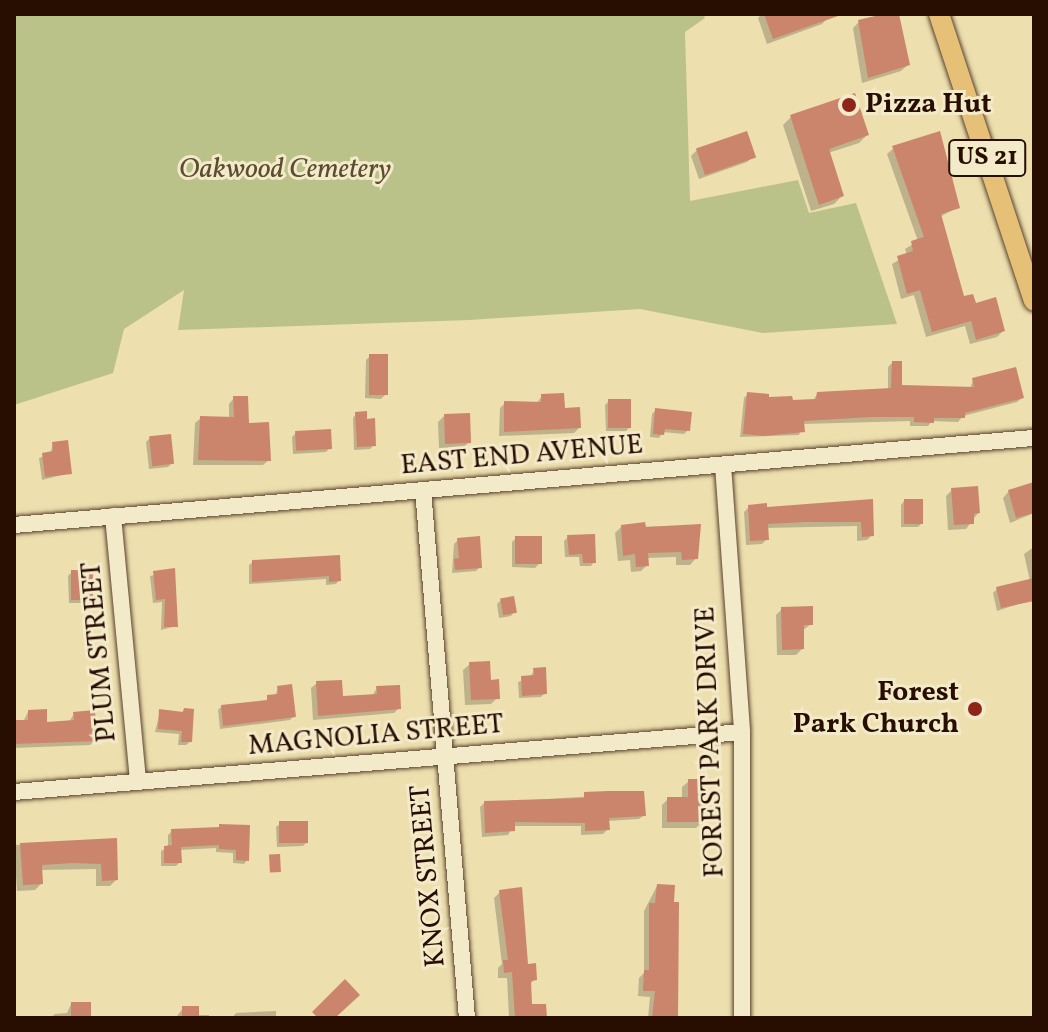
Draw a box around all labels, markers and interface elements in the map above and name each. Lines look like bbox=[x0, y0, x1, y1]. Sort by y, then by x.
place label: Pizza Hut bbox=[865, 88, 992, 122]
marker: Pizza Hut bbox=[840, 96, 858, 114]
road number: US 21 bbox=[947, 136, 1027, 180]
park label: Oakwood Cemetery bbox=[179, 153, 391, 187]
street label: EAST END AVENUE bbox=[399, 429, 645, 483]
street label: PLUM STREET bbox=[75, 560, 125, 744]
street label: FOREST PARK DRIVE bbox=[689, 605, 733, 879]
place label: Forest Park Church bbox=[793, 676, 959, 742]
marker: Forest Park Church bbox=[966, 700, 984, 718]
street label: MAGNOLIA STREET bbox=[247, 708, 505, 764]
street label: KNOX STREET bbox=[404, 783, 454, 969]

